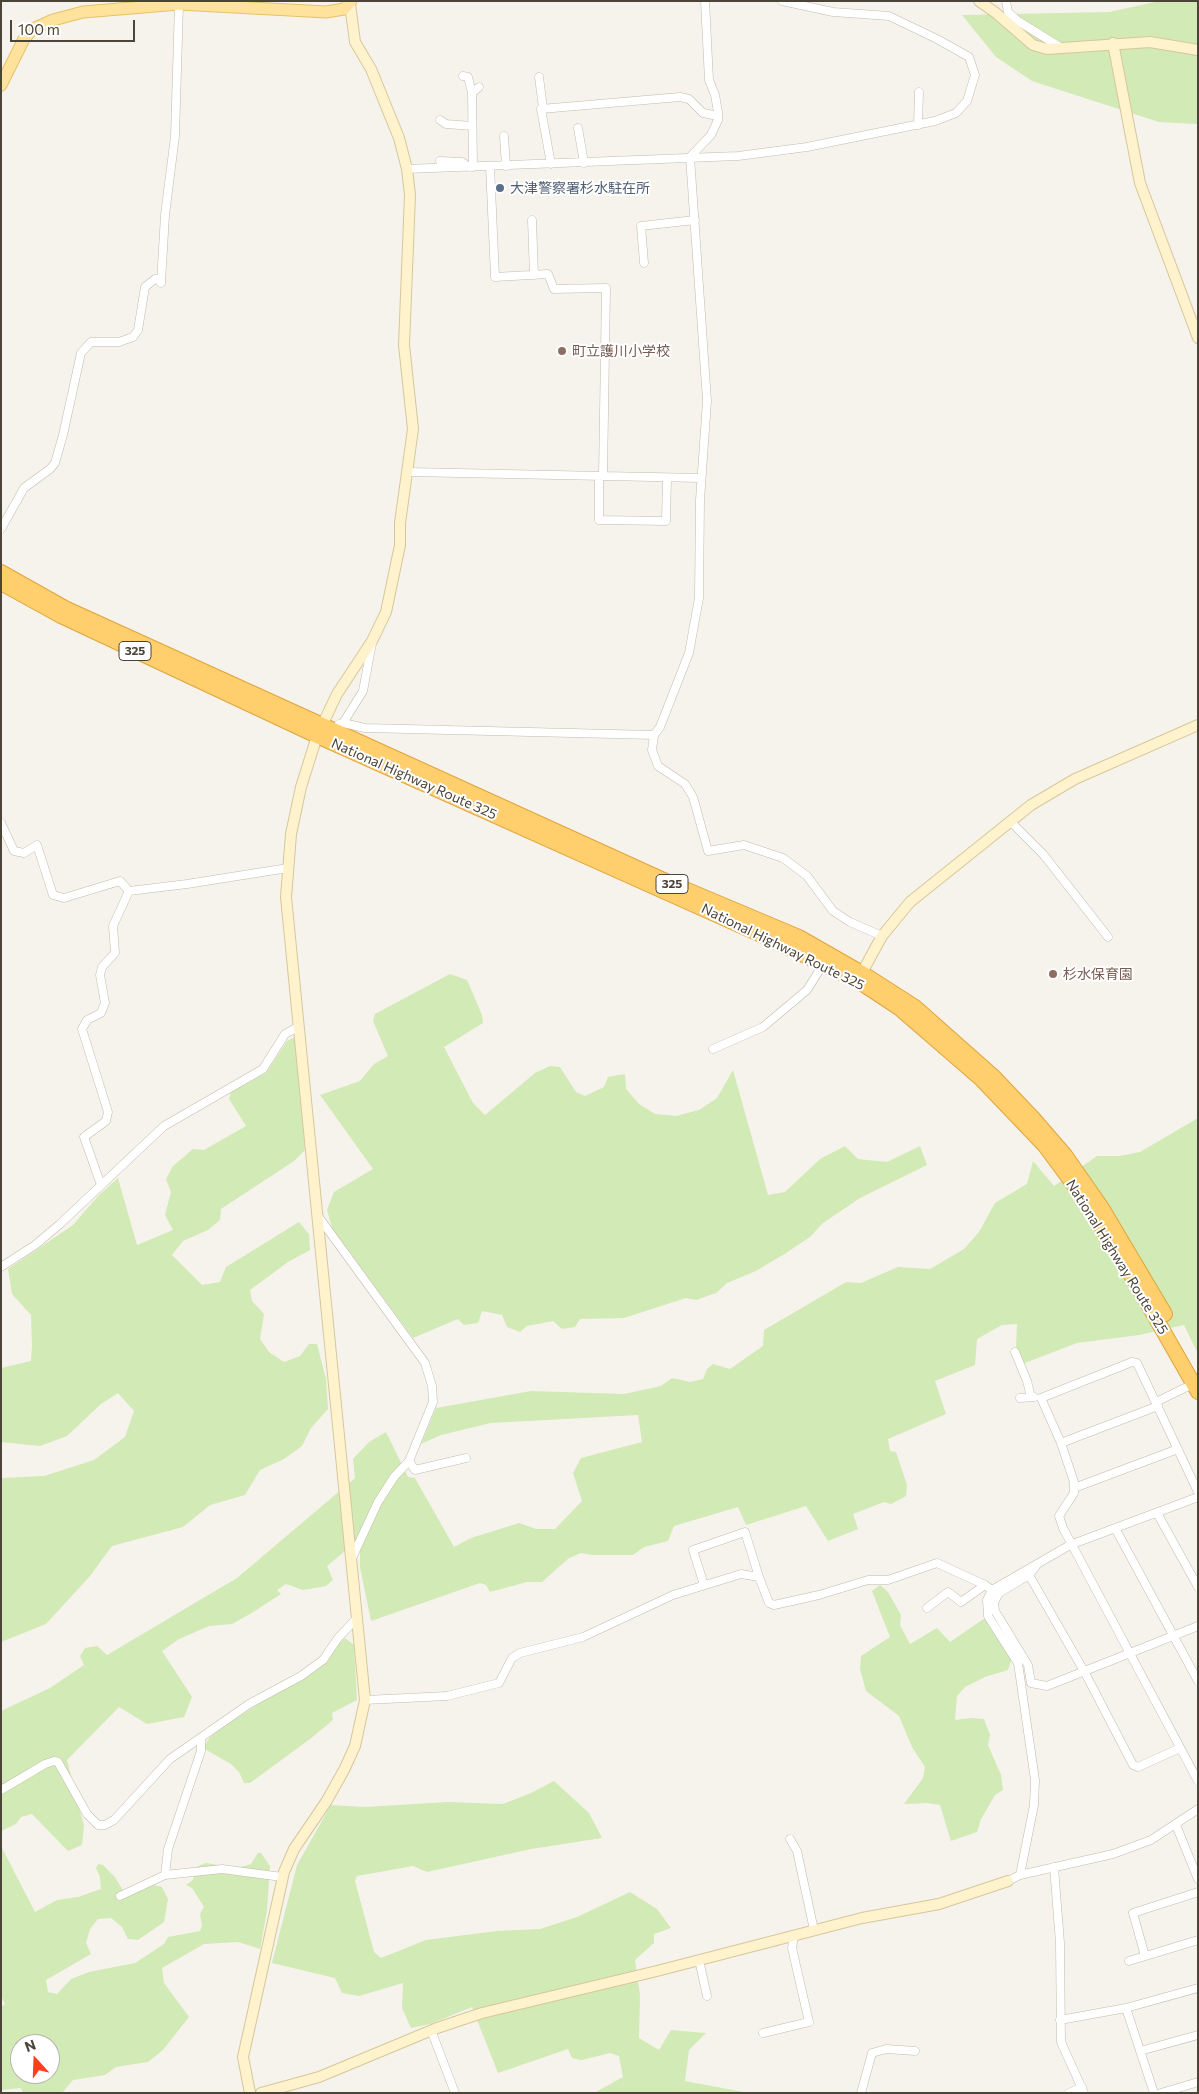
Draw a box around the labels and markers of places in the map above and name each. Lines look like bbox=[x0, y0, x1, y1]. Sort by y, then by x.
place label: 大津警察署杉水駐在所 bbox=[510, 180, 650, 196]
marker: 大津警察署杉水駐在所 bbox=[494, 182, 506, 194]
place label: 町立護川小学校 bbox=[572, 343, 670, 359]
marker: 町立護川小学校 bbox=[556, 345, 568, 357]
place label: 杉水保育園 bbox=[1063, 966, 1133, 982]
marker: 杉水保育園 bbox=[1047, 968, 1059, 980]

